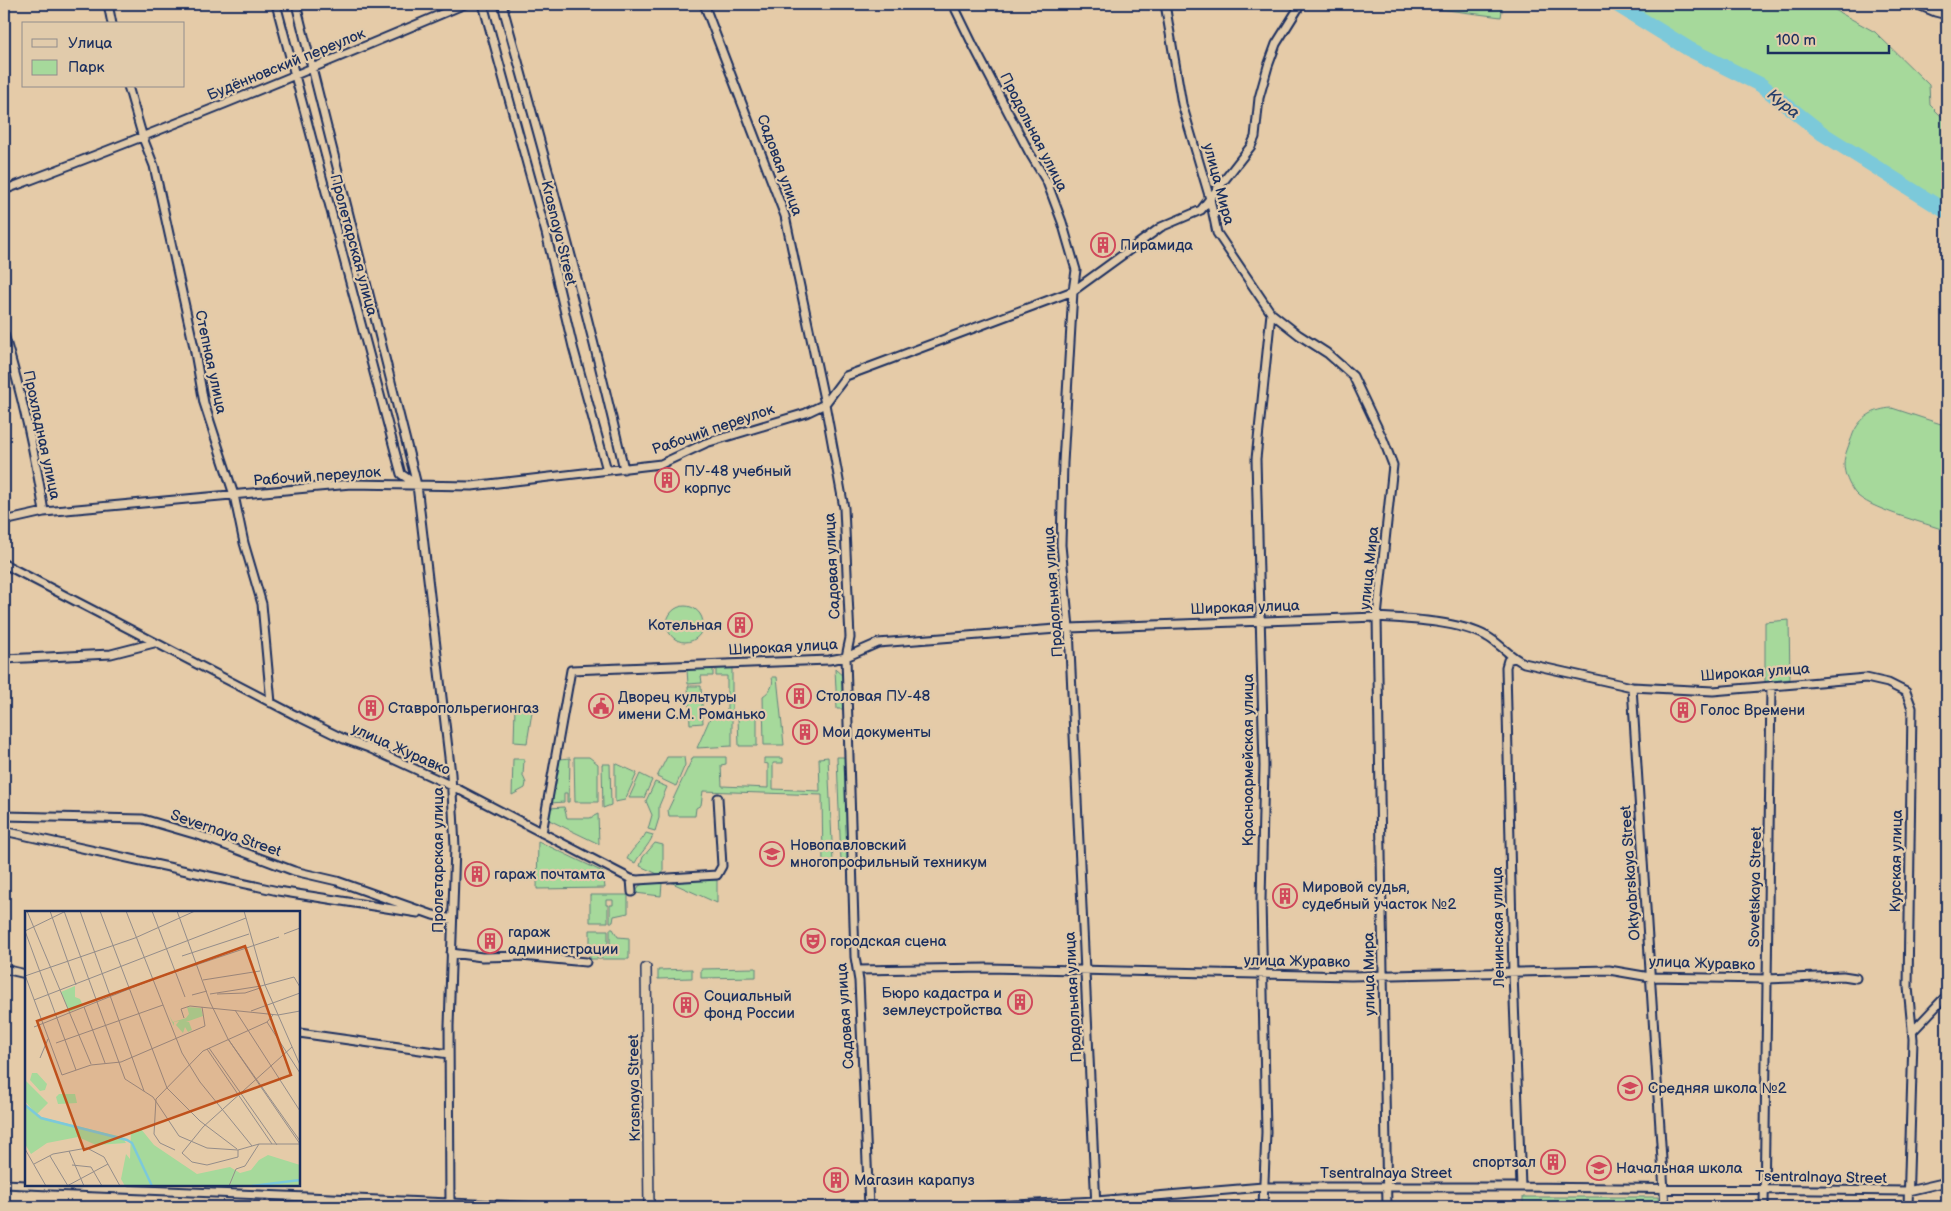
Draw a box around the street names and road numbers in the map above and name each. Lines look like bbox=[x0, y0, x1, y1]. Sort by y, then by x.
street label: Будённовский переулок bbox=[204, 24, 368, 105]
street label: Продольная улица bbox=[995, 70, 1072, 195]
street label: Садовая улица bbox=[752, 112, 807, 219]
street label: улица Мира bbox=[1198, 141, 1239, 227]
street label: Пролетарская улица bbox=[325, 172, 382, 318]
street label: Krasnaya Street bbox=[536, 179, 581, 288]
street label: Степная улица bbox=[190, 309, 231, 416]
street label: Прохладная улица bbox=[19, 369, 65, 502]
street label: Рабочий переулок bbox=[649, 400, 777, 459]
street label: Рабочий переулок bbox=[252, 463, 382, 490]
street label: Садовая улица bbox=[820, 512, 845, 620]
street label: улица Мира bbox=[1356, 525, 1383, 611]
street label: Продольная улица bbox=[1039, 526, 1068, 658]
street label: Широкая улица bbox=[1190, 596, 1300, 619]
street label: Широкая улица bbox=[728, 635, 838, 660]
street label: Широкая улица bbox=[1700, 659, 1811, 686]
street label: Красноармейская улица bbox=[1239, 674, 1258, 846]
street label: улица Журавко bbox=[348, 719, 453, 780]
street label: Пролетарская улица bbox=[429, 787, 448, 933]
street label: Oktyabrskaya Street bbox=[1616, 804, 1645, 941]
street label: Severnaya Street bbox=[168, 806, 284, 861]
street label: Курская улица bbox=[1886, 809, 1907, 913]
street label: Sovetskaya Street bbox=[1745, 826, 1766, 948]
street label: Ленинская улица bbox=[1488, 866, 1509, 989]
street label: Продольная улица bbox=[1061, 931, 1086, 1063]
street label: улица Мира bbox=[1359, 932, 1380, 1016]
street label: улица Журавко bbox=[1244, 951, 1350, 972]
street label: улица Журавко bbox=[1649, 952, 1756, 975]
street label: Садовая улица bbox=[832, 962, 859, 1070]
street label: Krasnaya Street bbox=[624, 1034, 645, 1142]
street label: Tsentralnaya Street bbox=[1320, 1164, 1452, 1183]
street label: Tsentralnaya Street bbox=[1755, 1167, 1888, 1188]

